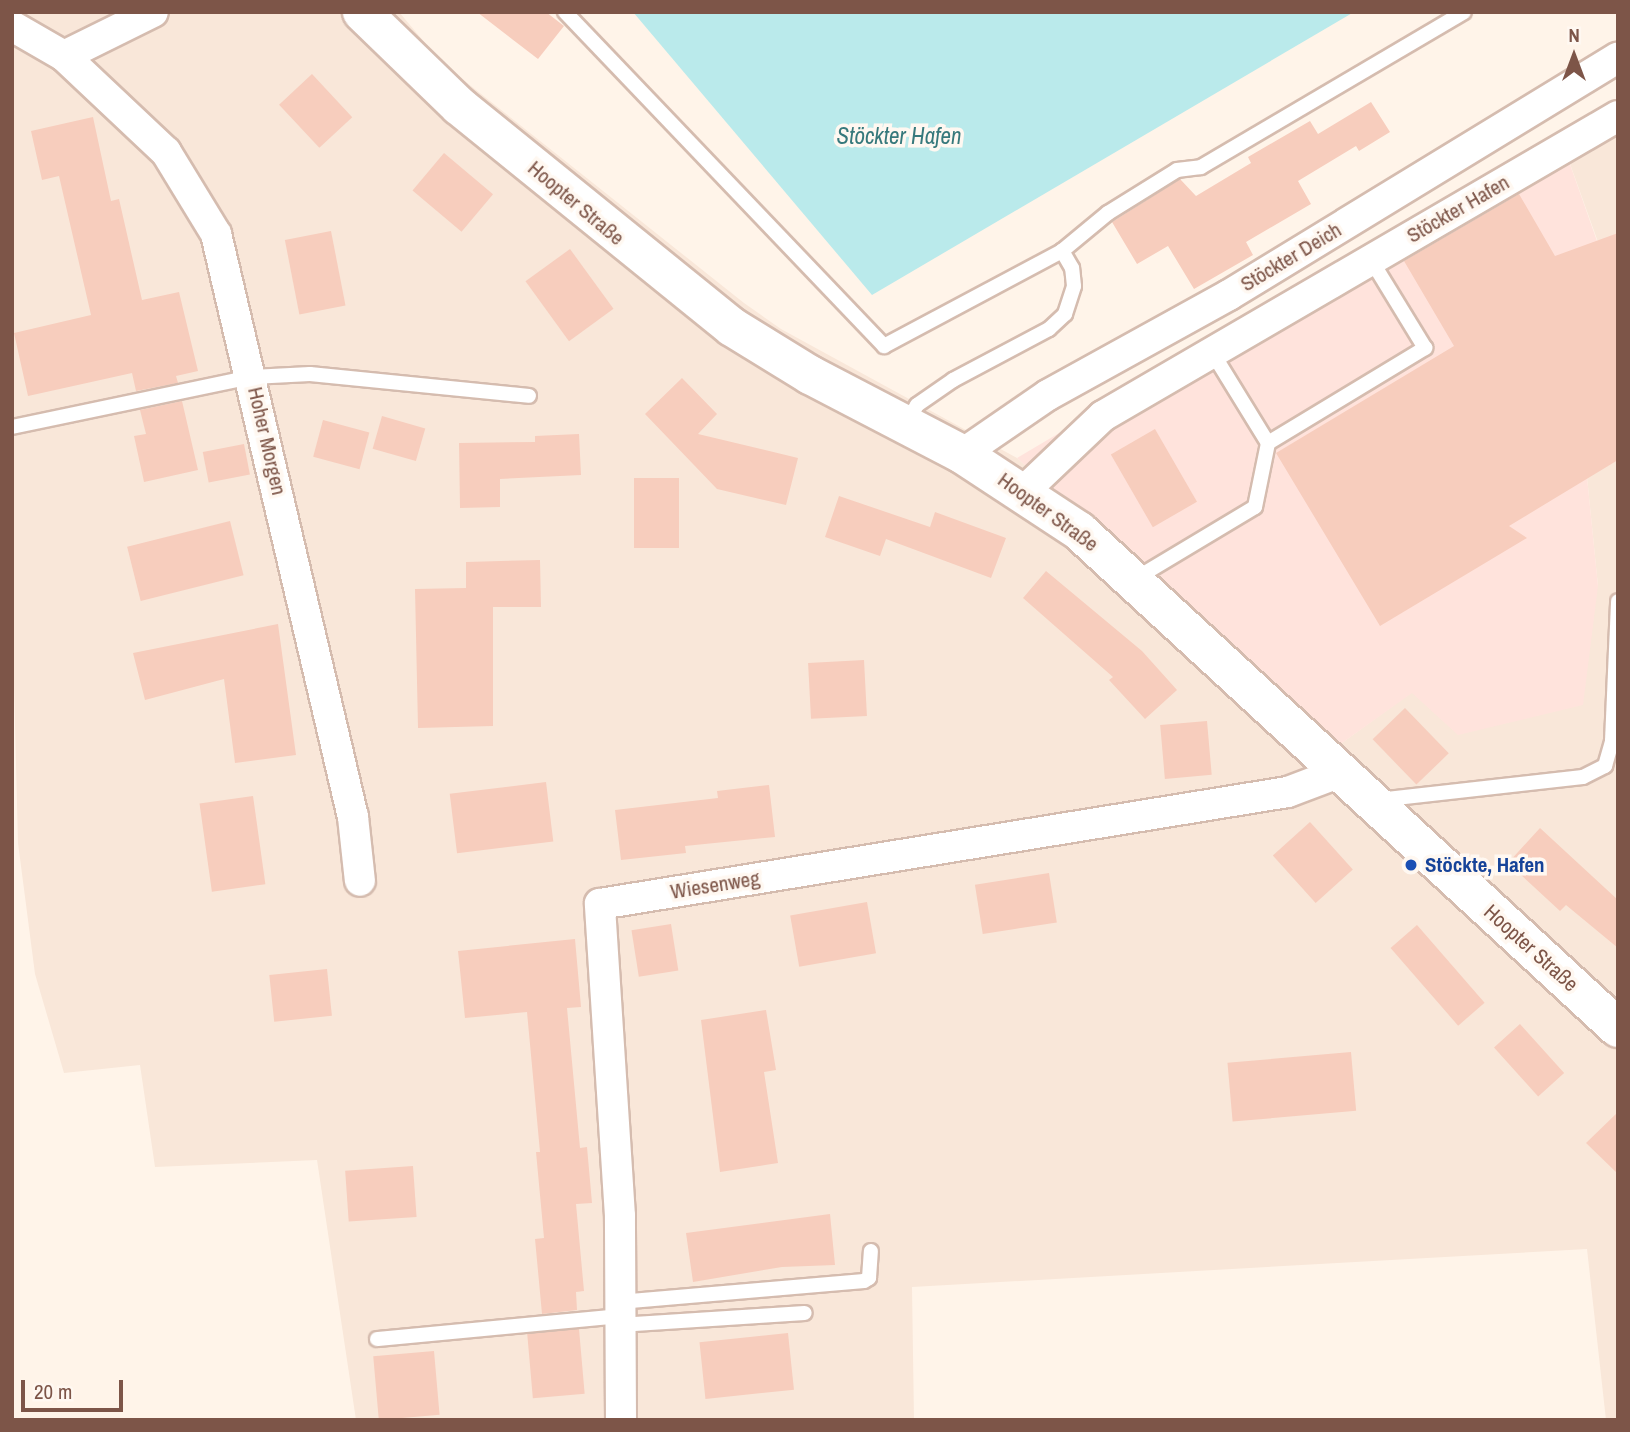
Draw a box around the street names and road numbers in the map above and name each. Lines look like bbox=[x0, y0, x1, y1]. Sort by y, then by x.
street label: Hoopter Straße bbox=[523, 156, 629, 250]
street label: Stöckter Hafen bbox=[1402, 170, 1514, 248]
street label: Stöckter Deich bbox=[1236, 217, 1346, 297]
street label: Hoher Morgen bbox=[242, 385, 292, 497]
street label: Hoopter Straße bbox=[993, 467, 1103, 557]
street label: Wiesenweg bbox=[669, 866, 761, 904]
street label: Hoopter Straße bbox=[1479, 899, 1583, 997]

